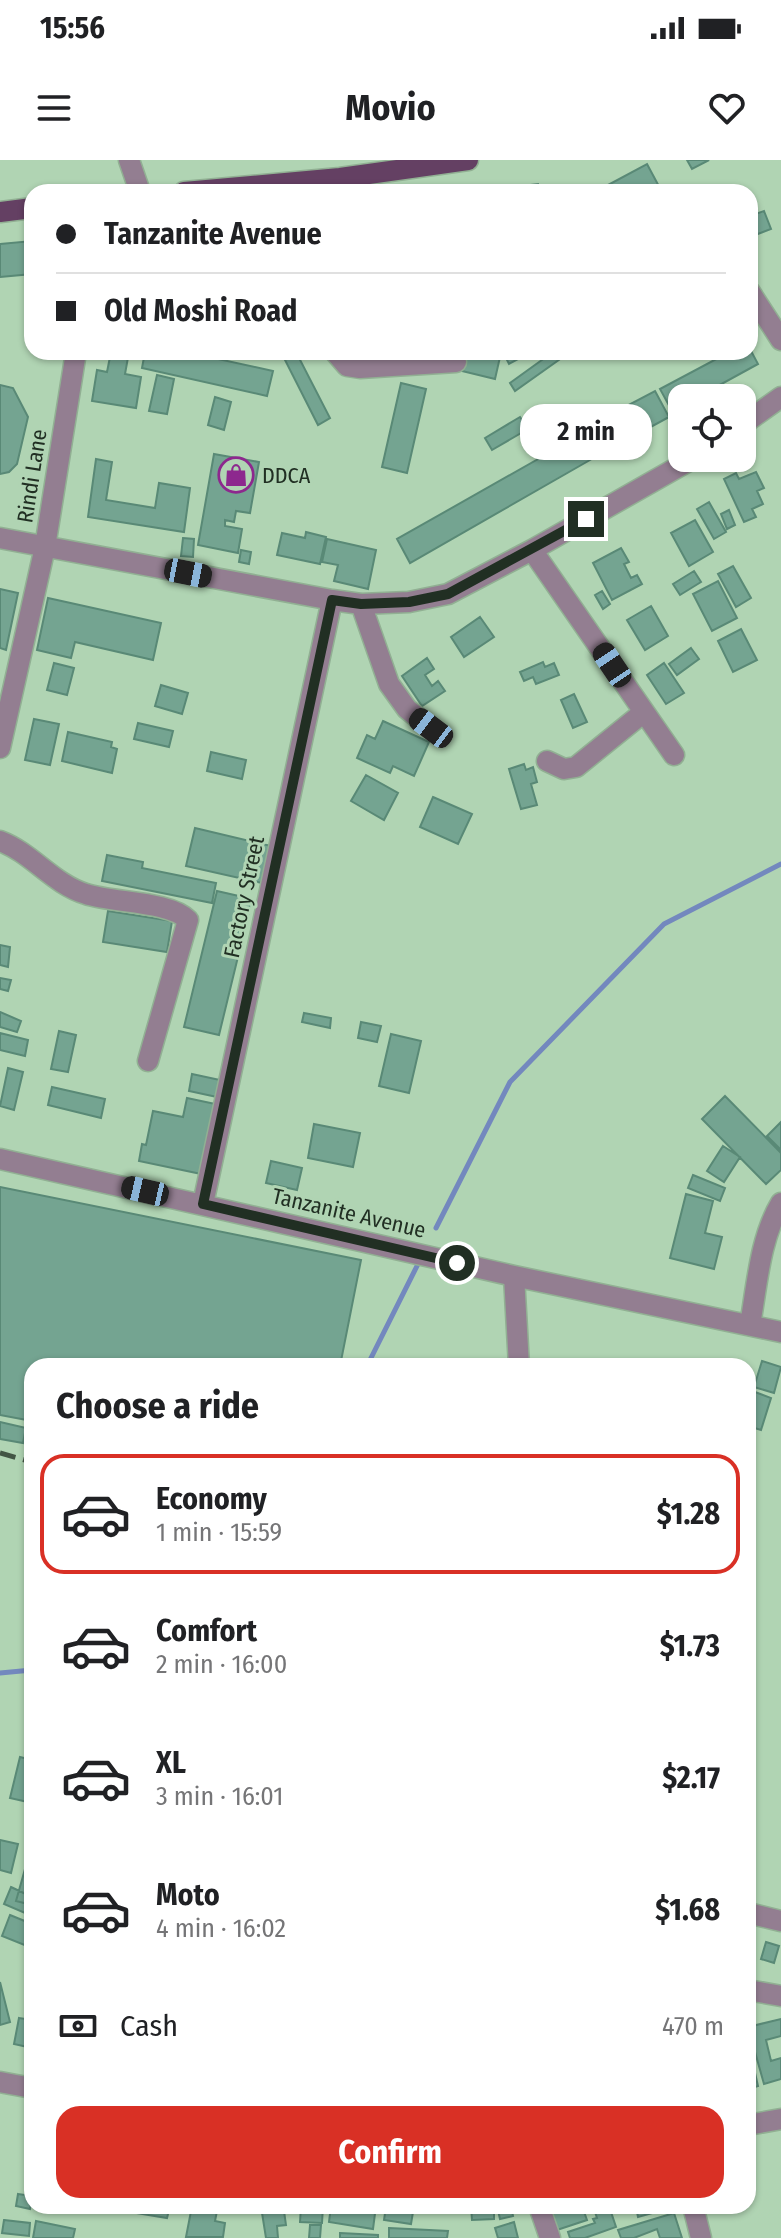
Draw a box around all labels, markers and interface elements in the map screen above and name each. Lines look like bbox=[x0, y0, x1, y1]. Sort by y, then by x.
text: 15:56 bbox=[40, 10, 105, 46]
icon: menu bbox=[32, 86, 76, 130]
text: Movio bbox=[345, 86, 436, 130]
icon: heart bbox=[705, 86, 749, 130]
text: Tanzanite Avenue bbox=[104, 216, 322, 252]
text: Old Moshi Road bbox=[104, 293, 297, 329]
map controls bbox=[668, 384, 756, 472]
button: locate bbox=[668, 384, 756, 472]
callout: 2 min bbox=[520, 403, 652, 459]
text: 2 min bbox=[557, 416, 615, 447]
street label: Rindi Lane bbox=[11, 427, 53, 525]
shop icon: DDCA bbox=[217, 456, 255, 494]
place label: DDCA bbox=[262, 462, 311, 489]
route end bbox=[568, 501, 604, 537]
car bbox=[162, 557, 214, 589]
car bbox=[589, 638, 635, 692]
car bbox=[405, 704, 457, 752]
street label: Factory Street bbox=[218, 833, 270, 960]
car bbox=[119, 1174, 171, 1208]
street label: Tanzanite Avenue bbox=[270, 1182, 428, 1244]
route start bbox=[439, 1245, 475, 1281]
text: Choose a ride bbox=[56, 1384, 259, 1428]
icon: car bbox=[60, 1478, 132, 1550]
text: Economy bbox=[156, 1481, 267, 1517]
text: $1.28 bbox=[657, 1496, 720, 1532]
text: 1 min · 15:59 bbox=[156, 1517, 282, 1548]
icon: car bbox=[60, 1610, 132, 1682]
text: Comfort bbox=[156, 1613, 257, 1649]
text: $1.73 bbox=[660, 1628, 720, 1664]
text: 2 min · 16:00 bbox=[156, 1649, 287, 1680]
icon: car bbox=[60, 1742, 132, 1814]
text: XL bbox=[156, 1745, 186, 1781]
text: $2.17 bbox=[662, 1760, 720, 1796]
text: 3 min · 16:01 bbox=[156, 1781, 283, 1812]
icon: car bbox=[60, 1874, 132, 1946]
text: Moto bbox=[156, 1877, 220, 1913]
text: $1.68 bbox=[655, 1892, 720, 1928]
text: 4 min · 16:02 bbox=[156, 1913, 286, 1944]
icon: cash bbox=[56, 2004, 100, 2048]
text: Cash bbox=[120, 2008, 178, 2044]
text: 470 m bbox=[662, 2011, 724, 2042]
button: Confirm bbox=[56, 2106, 724, 2198]

